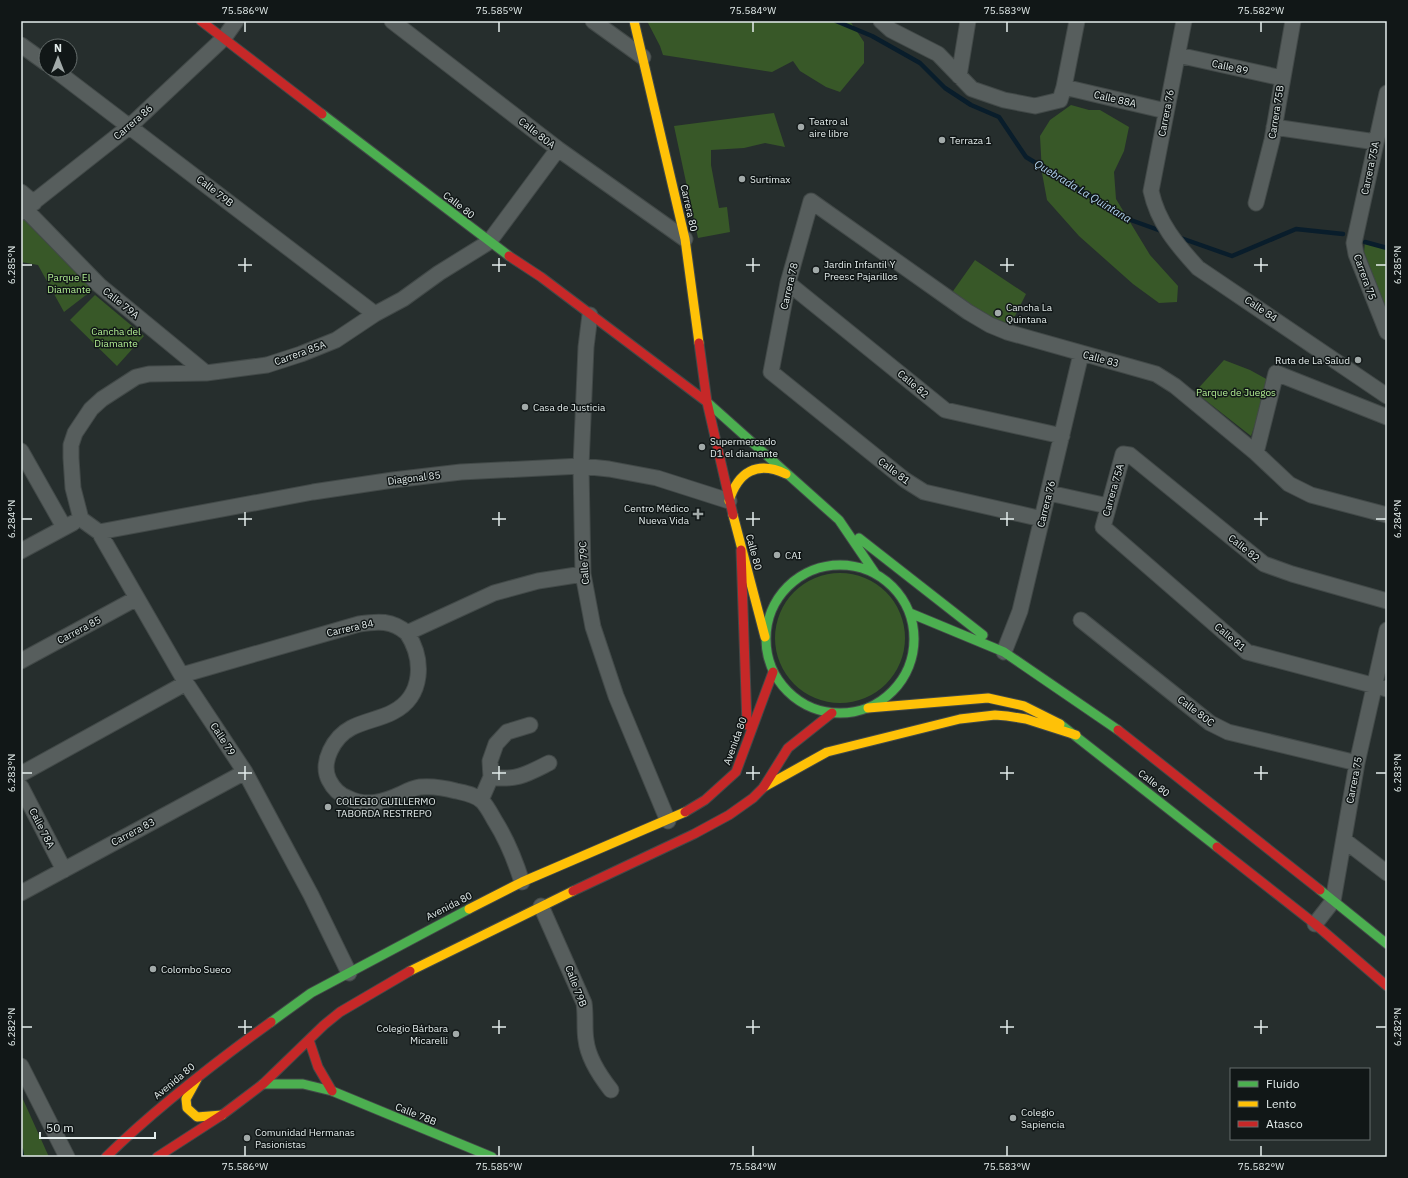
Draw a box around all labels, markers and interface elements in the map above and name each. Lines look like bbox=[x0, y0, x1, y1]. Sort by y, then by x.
text: 75.586°W bbox=[222, 4, 268, 17]
text: 75.585°W bbox=[476, 4, 522, 17]
text: 75.584°W bbox=[730, 4, 776, 17]
text: 75.583°W bbox=[984, 4, 1030, 17]
text: 75.582°W bbox=[1238, 4, 1284, 17]
north arrow bbox=[38, 38, 78, 78]
text: N bbox=[54, 41, 62, 55]
street label: Calle 89 bbox=[1211, 57, 1249, 77]
street label: Carrera 75B bbox=[1265, 84, 1287, 140]
street label: Calle 88A bbox=[1092, 88, 1138, 110]
street label: Carrera 76 bbox=[1155, 88, 1177, 138]
street label: Carrera 86 bbox=[111, 101, 155, 143]
street label: Calle 80A bbox=[516, 115, 558, 152]
place label: Teatro al aire libre bbox=[809, 115, 849, 140]
marker: Teatro al aire libre bbox=[796, 122, 806, 132]
place label: Terraza 1 bbox=[950, 134, 992, 147]
marker: Terraza 1 bbox=[937, 135, 947, 145]
street label: Carrera 75A bbox=[1358, 140, 1382, 196]
water label: Quebrada La Quintana bbox=[1032, 156, 1134, 226]
street label: Calle 79B bbox=[194, 173, 236, 209]
place label: Surtimax bbox=[750, 173, 790, 186]
marker: Surtimax bbox=[737, 174, 747, 184]
street label: Carrera 80 bbox=[677, 183, 701, 233]
street label: Calle 80 bbox=[441, 189, 477, 221]
text: 6.285°N bbox=[5, 246, 18, 284]
text: 6.285°N bbox=[1391, 246, 1404, 284]
street label: Carrera 75 bbox=[1351, 252, 1379, 302]
place label: Jardin Infantil Y Preesc Pajarillos bbox=[824, 258, 898, 283]
street label: Carrera 78 bbox=[777, 261, 801, 311]
marker: Jardin Infantil Y Preesc Pajarillos bbox=[811, 265, 821, 275]
park label: Parque El Diamante bbox=[47, 271, 91, 296]
street label: Calle 79A bbox=[100, 284, 142, 322]
street label: Calle 84 bbox=[1242, 293, 1280, 325]
place label: Cancha La Quintana bbox=[1006, 301, 1053, 326]
marker: Cancha La Quintana bbox=[993, 308, 1003, 318]
park label: Cancha del Diamante bbox=[91, 325, 141, 350]
street label: Carrera 85A bbox=[272, 337, 328, 368]
street label: Calle 83 bbox=[1082, 348, 1120, 370]
place label: Ruta de La Salud bbox=[1275, 354, 1350, 367]
marker: Ruta de La Salud bbox=[1353, 355, 1363, 365]
street label: Calle 82 bbox=[895, 367, 931, 401]
park label: Parque de Juegos bbox=[1196, 386, 1276, 399]
place label: Casa de Justicia bbox=[533, 401, 606, 414]
marker: Casa de Justicia bbox=[520, 402, 530, 412]
place label: Supermercado D1 el diamante bbox=[710, 435, 778, 460]
marker: Supermercado D1 el diamante bbox=[697, 442, 707, 452]
street label: Calle 81 bbox=[875, 455, 913, 487]
street label: Carrera 75A bbox=[1099, 462, 1127, 518]
street label: Diagonal 85 bbox=[387, 468, 441, 488]
street label: Carrera 76 bbox=[1034, 479, 1058, 529]
text: 6.284°N bbox=[5, 500, 18, 538]
text: 6.284°N bbox=[1391, 500, 1404, 538]
place label: Centro Médico Nueva Vida bbox=[624, 502, 690, 527]
marker: Centro Médico Nueva Vida bbox=[692, 508, 704, 520]
street label: Calle 82 bbox=[1226, 531, 1262, 565]
street label: Calle 80 bbox=[743, 533, 765, 571]
street label: Calle 79C bbox=[576, 541, 592, 585]
place label: CAI bbox=[785, 549, 802, 562]
marker: CAI bbox=[772, 550, 782, 560]
street label: Carrera 85 bbox=[55, 613, 103, 647]
street label: Carrera 84 bbox=[325, 616, 375, 640]
street label: Calle 81 bbox=[1212, 620, 1248, 654]
street label: Calle 80C bbox=[1175, 693, 1217, 729]
street label: Avenida 80 bbox=[720, 715, 750, 767]
street label: Calle 79 bbox=[208, 720, 238, 758]
text: 6.283°N bbox=[5, 754, 18, 792]
text: 6.283°N bbox=[1391, 754, 1404, 792]
street label: Carrera 75 bbox=[1343, 755, 1365, 805]
street label: Calle 80 bbox=[1136, 767, 1172, 799]
place label: COLEGIO GUILLERMO TABORDA RESTREPO bbox=[336, 795, 436, 820]
marker: COLEGIO GUILLERMO TABORDA RESTREPO bbox=[323, 802, 333, 812]
street label: Calle 78A bbox=[26, 806, 58, 851]
street label: Carrera 83 bbox=[109, 815, 157, 849]
street label: Avenida 80 bbox=[424, 889, 474, 923]
place label: Colombo Sueco bbox=[161, 963, 232, 976]
street label: Calle 79B bbox=[562, 963, 590, 1009]
marker: Colombo Sueco bbox=[148, 964, 158, 974]
text: 6.282°N bbox=[5, 1008, 18, 1046]
text: 6.282°N bbox=[1391, 1008, 1404, 1046]
place label: Colegio Bárbara Micarelli bbox=[377, 1022, 449, 1047]
marker: Colegio Bárbara Micarelli bbox=[451, 1029, 461, 1039]
street label: Avenida 80 bbox=[151, 1060, 197, 1102]
legend bbox=[1230, 1068, 1370, 1140]
text: Fluido bbox=[1266, 1076, 1300, 1091]
text: Lento bbox=[1266, 1096, 1296, 1111]
street label: Calle 78B bbox=[393, 1100, 439, 1128]
place label: Colegio Sapiencia bbox=[1021, 1106, 1065, 1131]
marker: Colegio Sapiencia bbox=[1008, 1113, 1018, 1123]
scale bar bbox=[40, 1114, 155, 1140]
text: Atasco bbox=[1266, 1116, 1303, 1131]
text: 50 m bbox=[46, 1120, 74, 1135]
place label: Comunidad Hermanas Pasionistas bbox=[255, 1126, 355, 1151]
marker: Comunidad Hermanas Pasionistas bbox=[242, 1133, 252, 1143]
text: 75.586°W bbox=[222, 1160, 268, 1173]
text: 75.585°W bbox=[476, 1160, 522, 1173]
text: 75.584°W bbox=[730, 1160, 776, 1173]
text: 75.583°W bbox=[984, 1160, 1030, 1173]
text: 75.582°W bbox=[1238, 1160, 1284, 1173]

